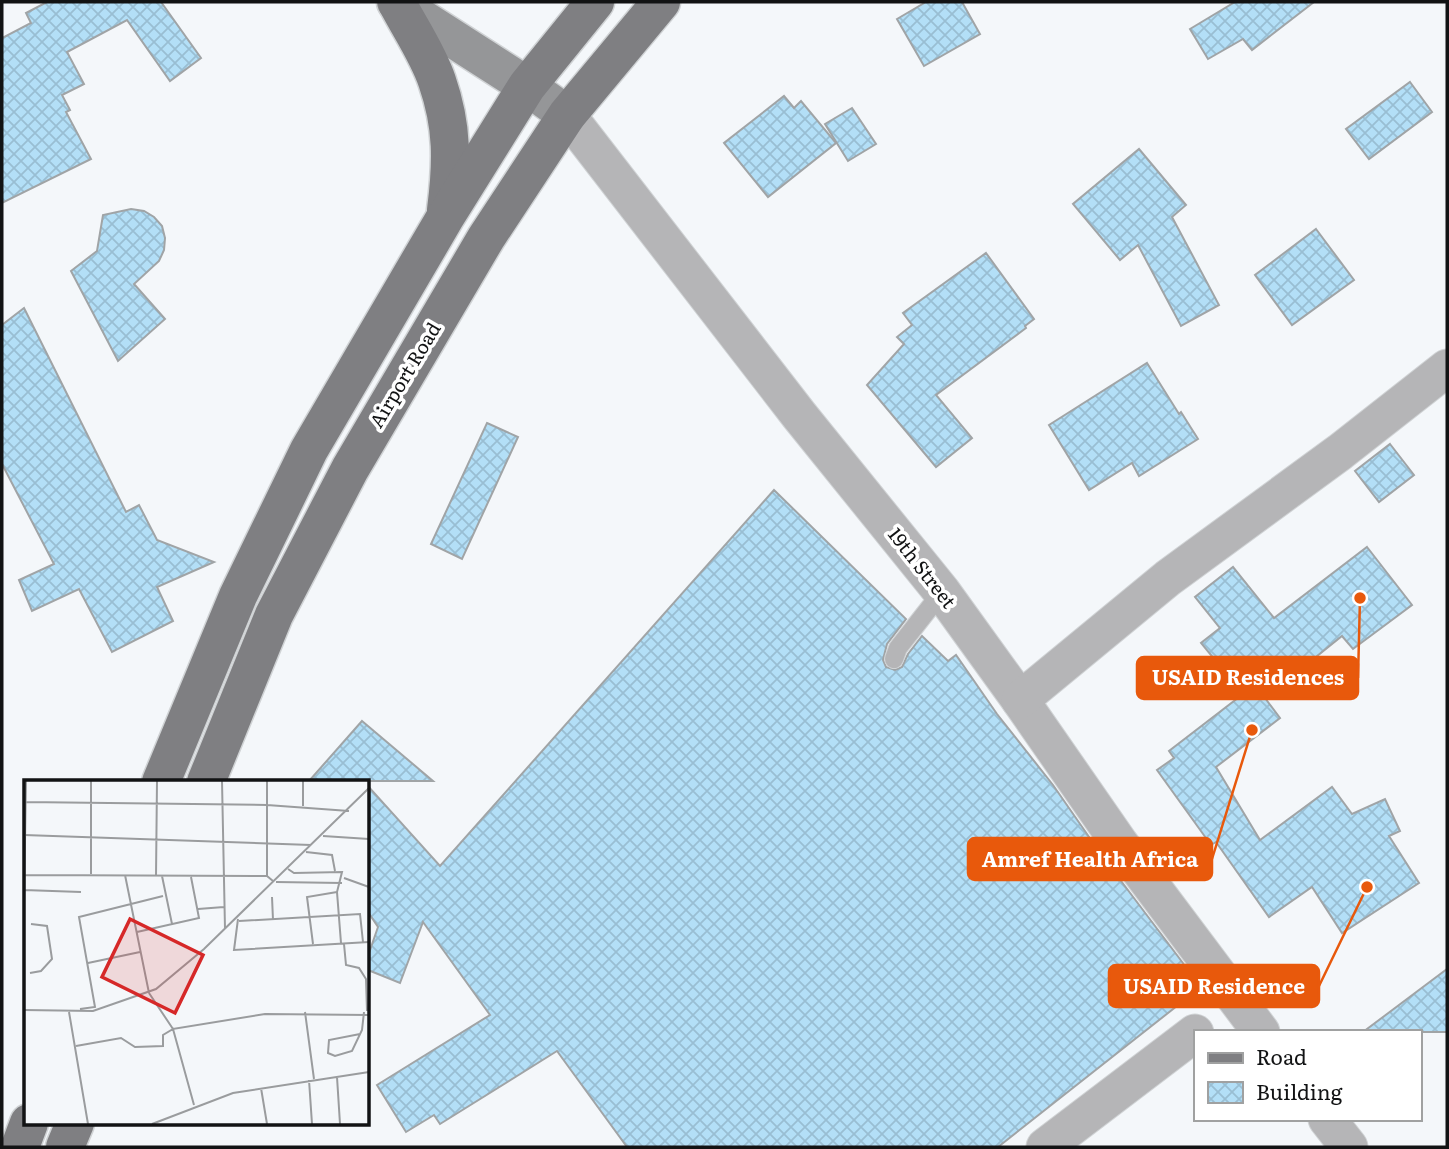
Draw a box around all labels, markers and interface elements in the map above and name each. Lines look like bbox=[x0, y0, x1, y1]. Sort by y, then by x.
street label: Airport Road bbox=[362, 316, 447, 432]
street label: 19th Street bbox=[882, 521, 964, 614]
callout: USAID Residences bbox=[1137, 657, 1358, 699]
text: USAID Residences bbox=[1152, 660, 1344, 691]
inset map bbox=[24, 780, 369, 1124]
callout: Amref Health Africa bbox=[968, 838, 1212, 880]
text: Amref Health Africa bbox=[982, 842, 1199, 873]
callout: USAID Residence bbox=[1109, 965, 1319, 1007]
text: USAID Residence bbox=[1123, 969, 1305, 1000]
legend bbox=[1194, 1030, 1421, 1121]
text: Road bbox=[1256, 1040, 1307, 1071]
text: Building bbox=[1256, 1075, 1343, 1106]

